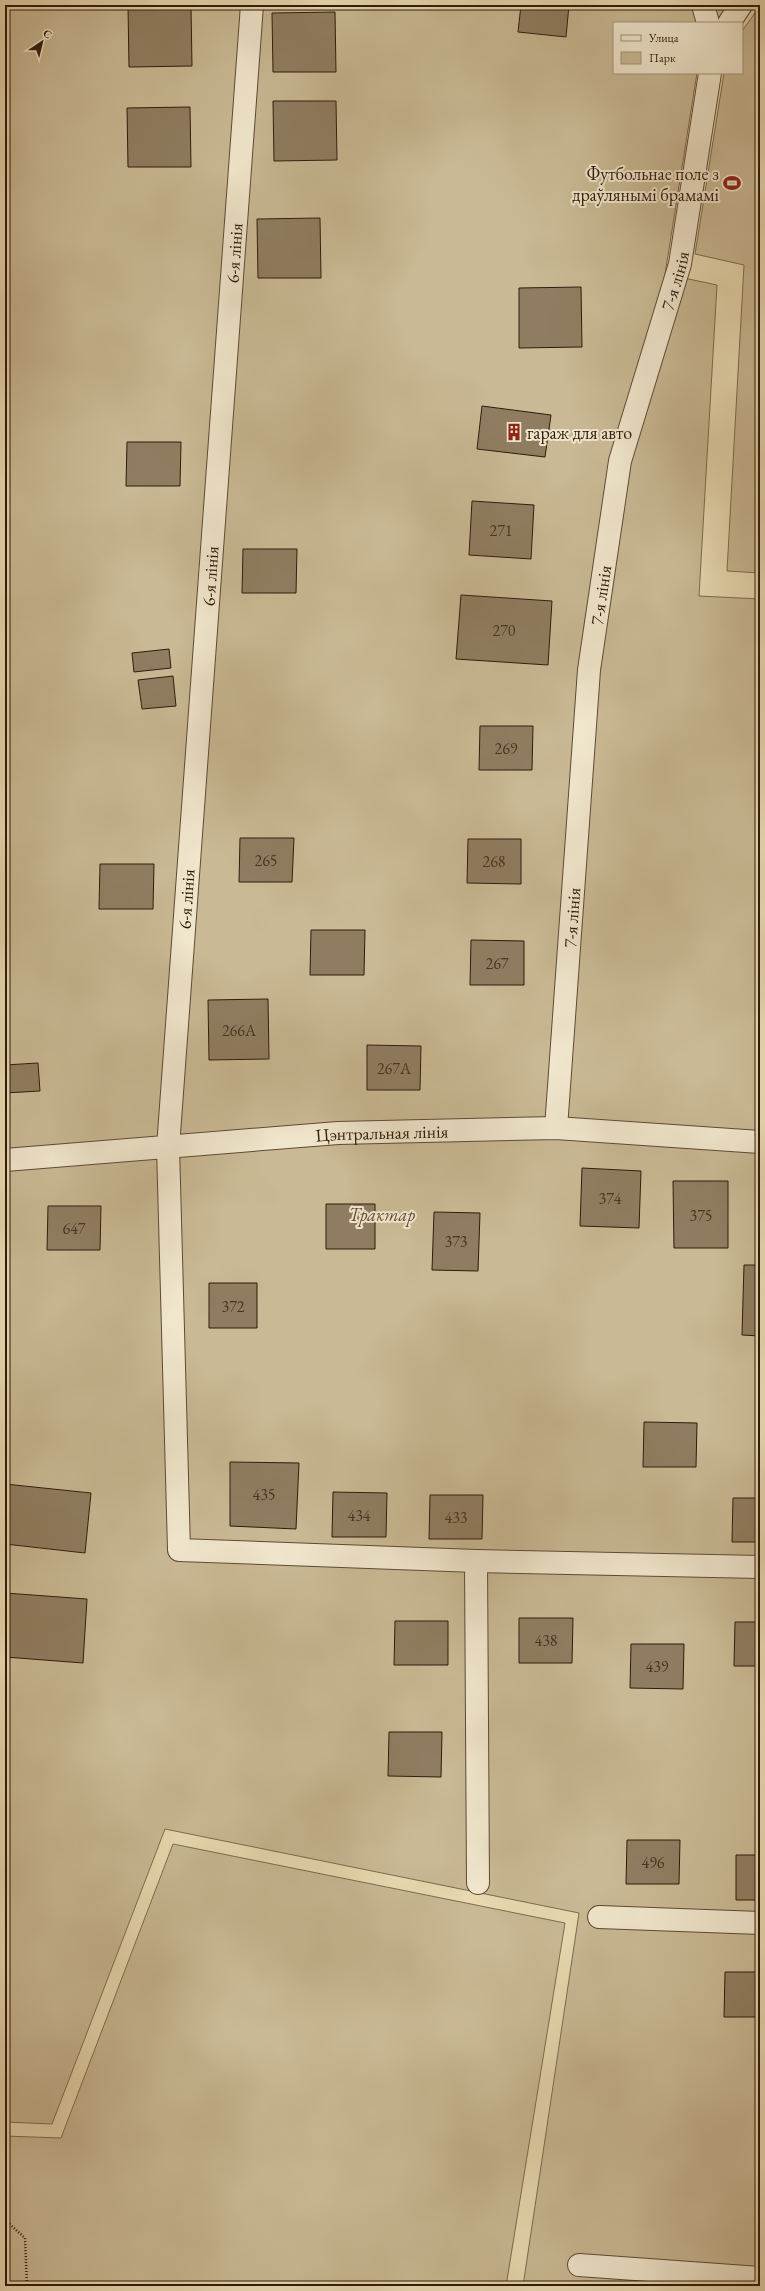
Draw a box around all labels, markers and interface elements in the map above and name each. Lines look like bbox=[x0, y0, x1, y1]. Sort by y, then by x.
north arrow bbox=[22, 22, 62, 62]
legend bbox=[613, 22, 743, 74]
text: С bbox=[41, 26, 55, 42]
text: Улица bbox=[648, 30, 679, 46]
text: Парк bbox=[649, 50, 676, 66]
place label: Футбольнае поле з драўлянымі брамамі bbox=[572, 162, 720, 206]
sports icon: Футбольнае поле з драўлянымі брамамі bbox=[722, 173, 742, 193]
street label: 6-я лінія bbox=[220, 222, 248, 284]
street label: 7-я лінія bbox=[655, 250, 693, 313]
place label: гараж для авто bbox=[527, 421, 632, 444]
building icon: гараж для авто bbox=[504, 422, 524, 442]
house number: 271 bbox=[489, 520, 513, 541]
street label: 6-я лінія bbox=[196, 545, 224, 607]
street label: 7-я лінія bbox=[584, 564, 616, 626]
house number: 270 bbox=[492, 620, 516, 641]
house number: 269 bbox=[494, 738, 518, 759]
house number: 265 bbox=[254, 850, 278, 871]
house number: 268 bbox=[482, 851, 506, 872]
street label: 6-я лінія bbox=[172, 868, 200, 930]
street label: 7-я лінія bbox=[558, 887, 585, 948]
house number: 267 bbox=[485, 953, 509, 974]
house number: 266А bbox=[222, 1020, 257, 1041]
house number: 267А bbox=[377, 1058, 412, 1079]
street label: Цэнтральная лінія bbox=[314, 1119, 449, 1146]
house number: 374 bbox=[598, 1188, 622, 1209]
park label: Трактар bbox=[349, 1203, 415, 1227]
house number: 375 bbox=[689, 1205, 713, 1226]
house number: 647 bbox=[62, 1218, 86, 1239]
house number: 373 bbox=[444, 1231, 468, 1252]
house number: 372 bbox=[221, 1296, 245, 1317]
house number: 435 bbox=[252, 1484, 276, 1505]
house number: 434 bbox=[347, 1505, 371, 1526]
house number: 433 bbox=[444, 1507, 468, 1528]
house number: 438 bbox=[534, 1630, 558, 1651]
house number: 439 bbox=[645, 1656, 669, 1677]
house number: 496 bbox=[641, 1852, 665, 1873]

